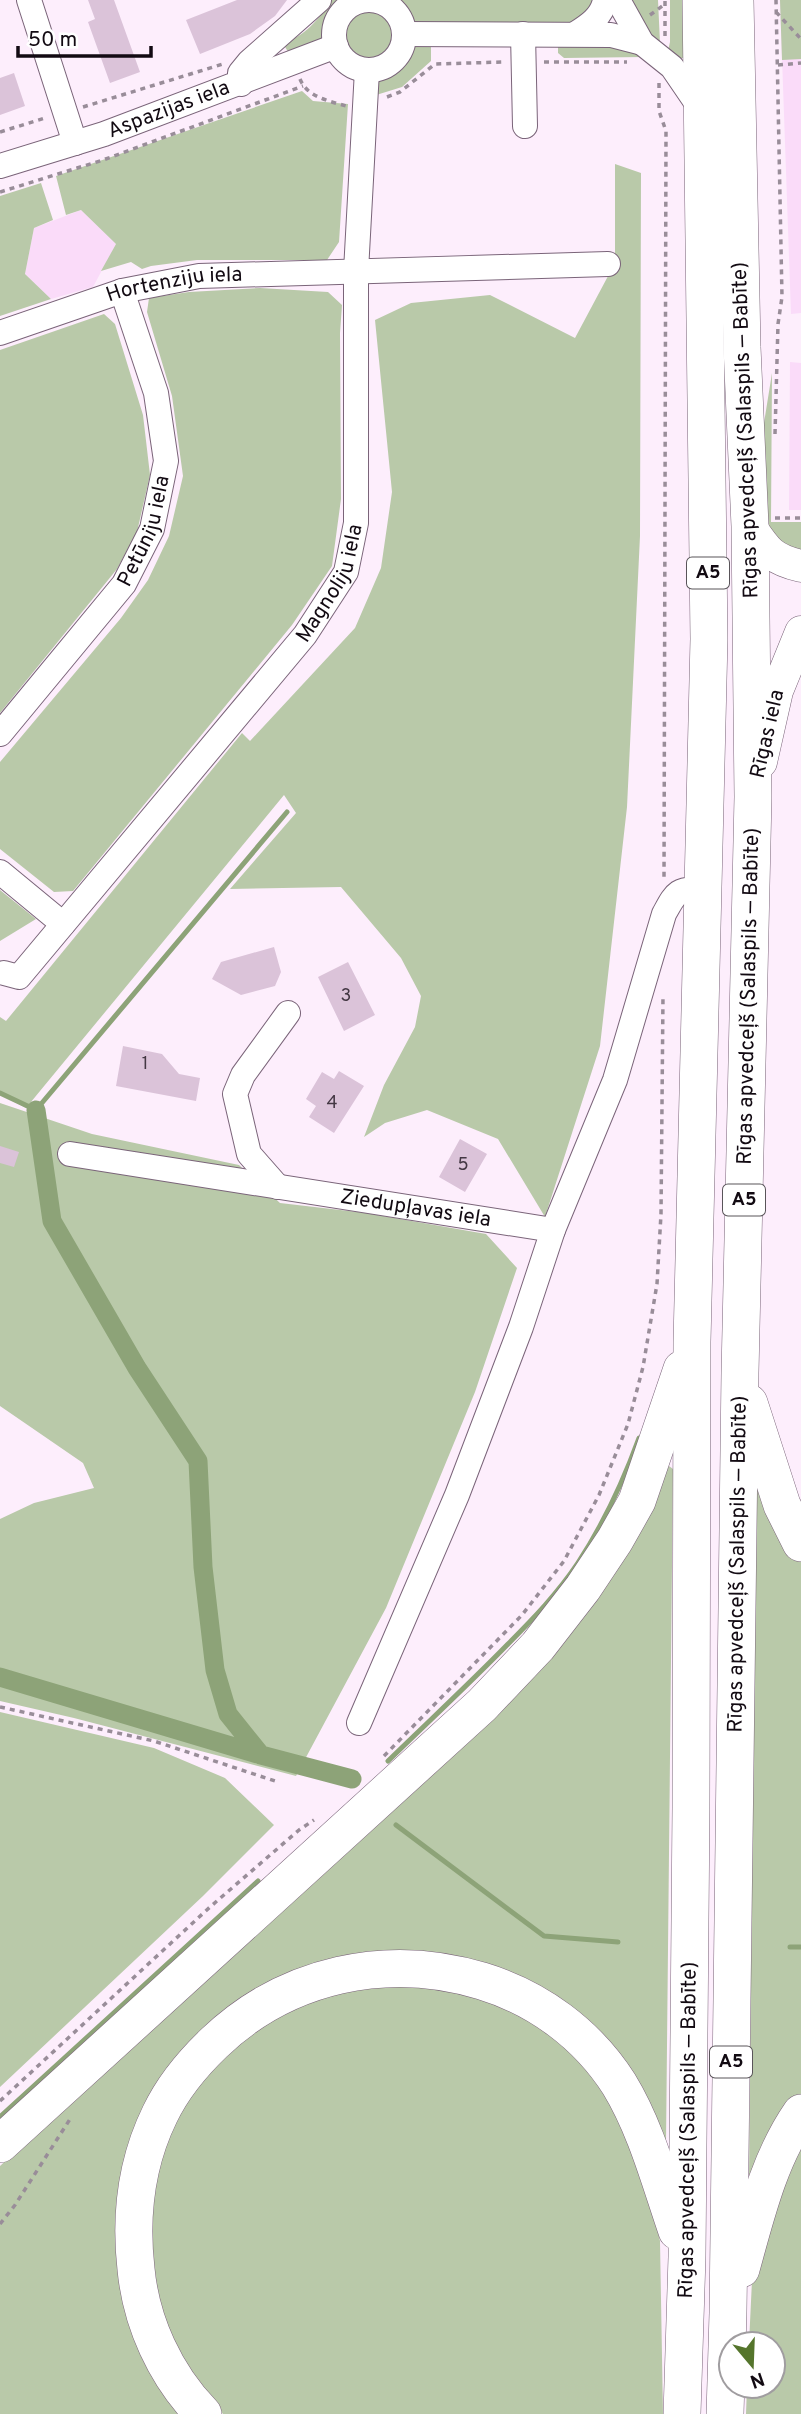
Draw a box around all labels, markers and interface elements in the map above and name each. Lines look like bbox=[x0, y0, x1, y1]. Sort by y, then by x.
scale bar bbox=[18, 14, 150, 58]
text: 50 m bbox=[28, 27, 77, 54]
street label: Aspazijas iela bbox=[104, 74, 233, 145]
street label: Hortenziju iela bbox=[103, 261, 243, 309]
street label: Rīgas apvedceļš (Salaspils — Babīte) bbox=[727, 261, 765, 599]
street label: Petūniju iela bbox=[111, 473, 176, 591]
street label: Magnoliju iela bbox=[290, 522, 369, 648]
road number: A5 bbox=[687, 558, 729, 588]
street label: Rīgas iela bbox=[745, 687, 791, 781]
street label: Rīgas apvedceļš (Salaspils — Babīte) bbox=[731, 827, 766, 1165]
house number: 3 bbox=[341, 985, 351, 1008]
house number: 1 bbox=[142, 1053, 148, 1076]
house number: 4 bbox=[326, 1092, 338, 1115]
house number: 5 bbox=[457, 1154, 469, 1177]
street label: Ziedupļavas iela bbox=[338, 1183, 493, 1234]
road number: A5 bbox=[723, 1184, 765, 1216]
street label: Rīgas apvedceļš (Salaspils — Babīte) bbox=[722, 1395, 753, 1733]
street label: Rīgas apvedceļš (Salaspils — Babīte) bbox=[672, 1961, 703, 2299]
road number: A5 bbox=[710, 2046, 752, 2078]
north arrow bbox=[717, 2330, 787, 2400]
text: N bbox=[747, 2366, 767, 2393]

